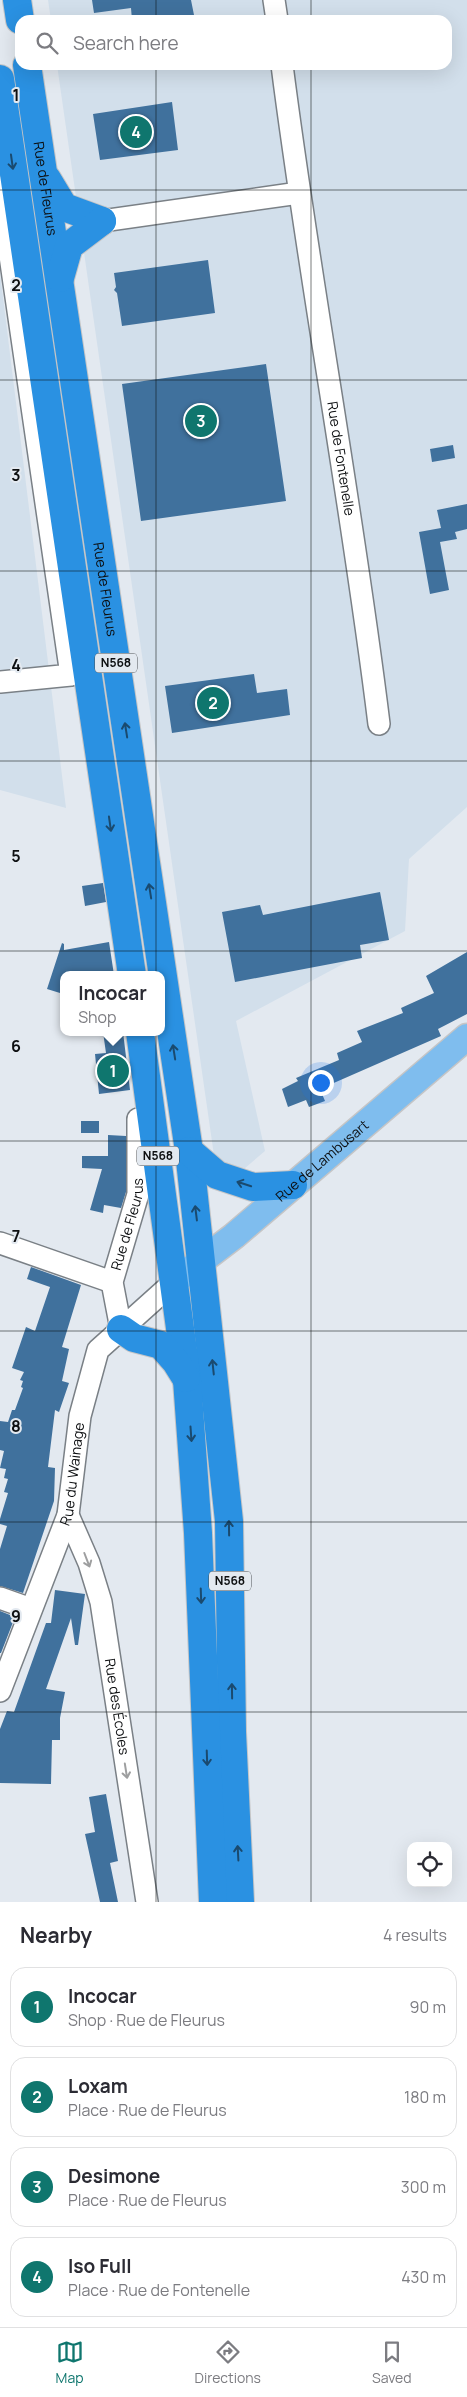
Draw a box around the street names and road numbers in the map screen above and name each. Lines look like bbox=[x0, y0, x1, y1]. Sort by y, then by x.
street label: Rue de Fleurus bbox=[30, 140, 62, 237]
street label: Rue de Fontenelle bbox=[323, 400, 360, 517]
street label: Rue de Fleurus bbox=[89, 541, 122, 638]
road number: N568 bbox=[95, 654, 137, 672]
street label: Rue de Lambusart bbox=[271, 1115, 373, 1206]
road number: N568 bbox=[137, 1146, 179, 1166]
street label: Rue de Fleurus bbox=[106, 1178, 147, 1272]
street label: Rue du Wainage bbox=[55, 1421, 88, 1528]
road number: N568 bbox=[209, 1572, 251, 1590]
street label: Rue des Écoles bbox=[101, 1657, 134, 1756]

